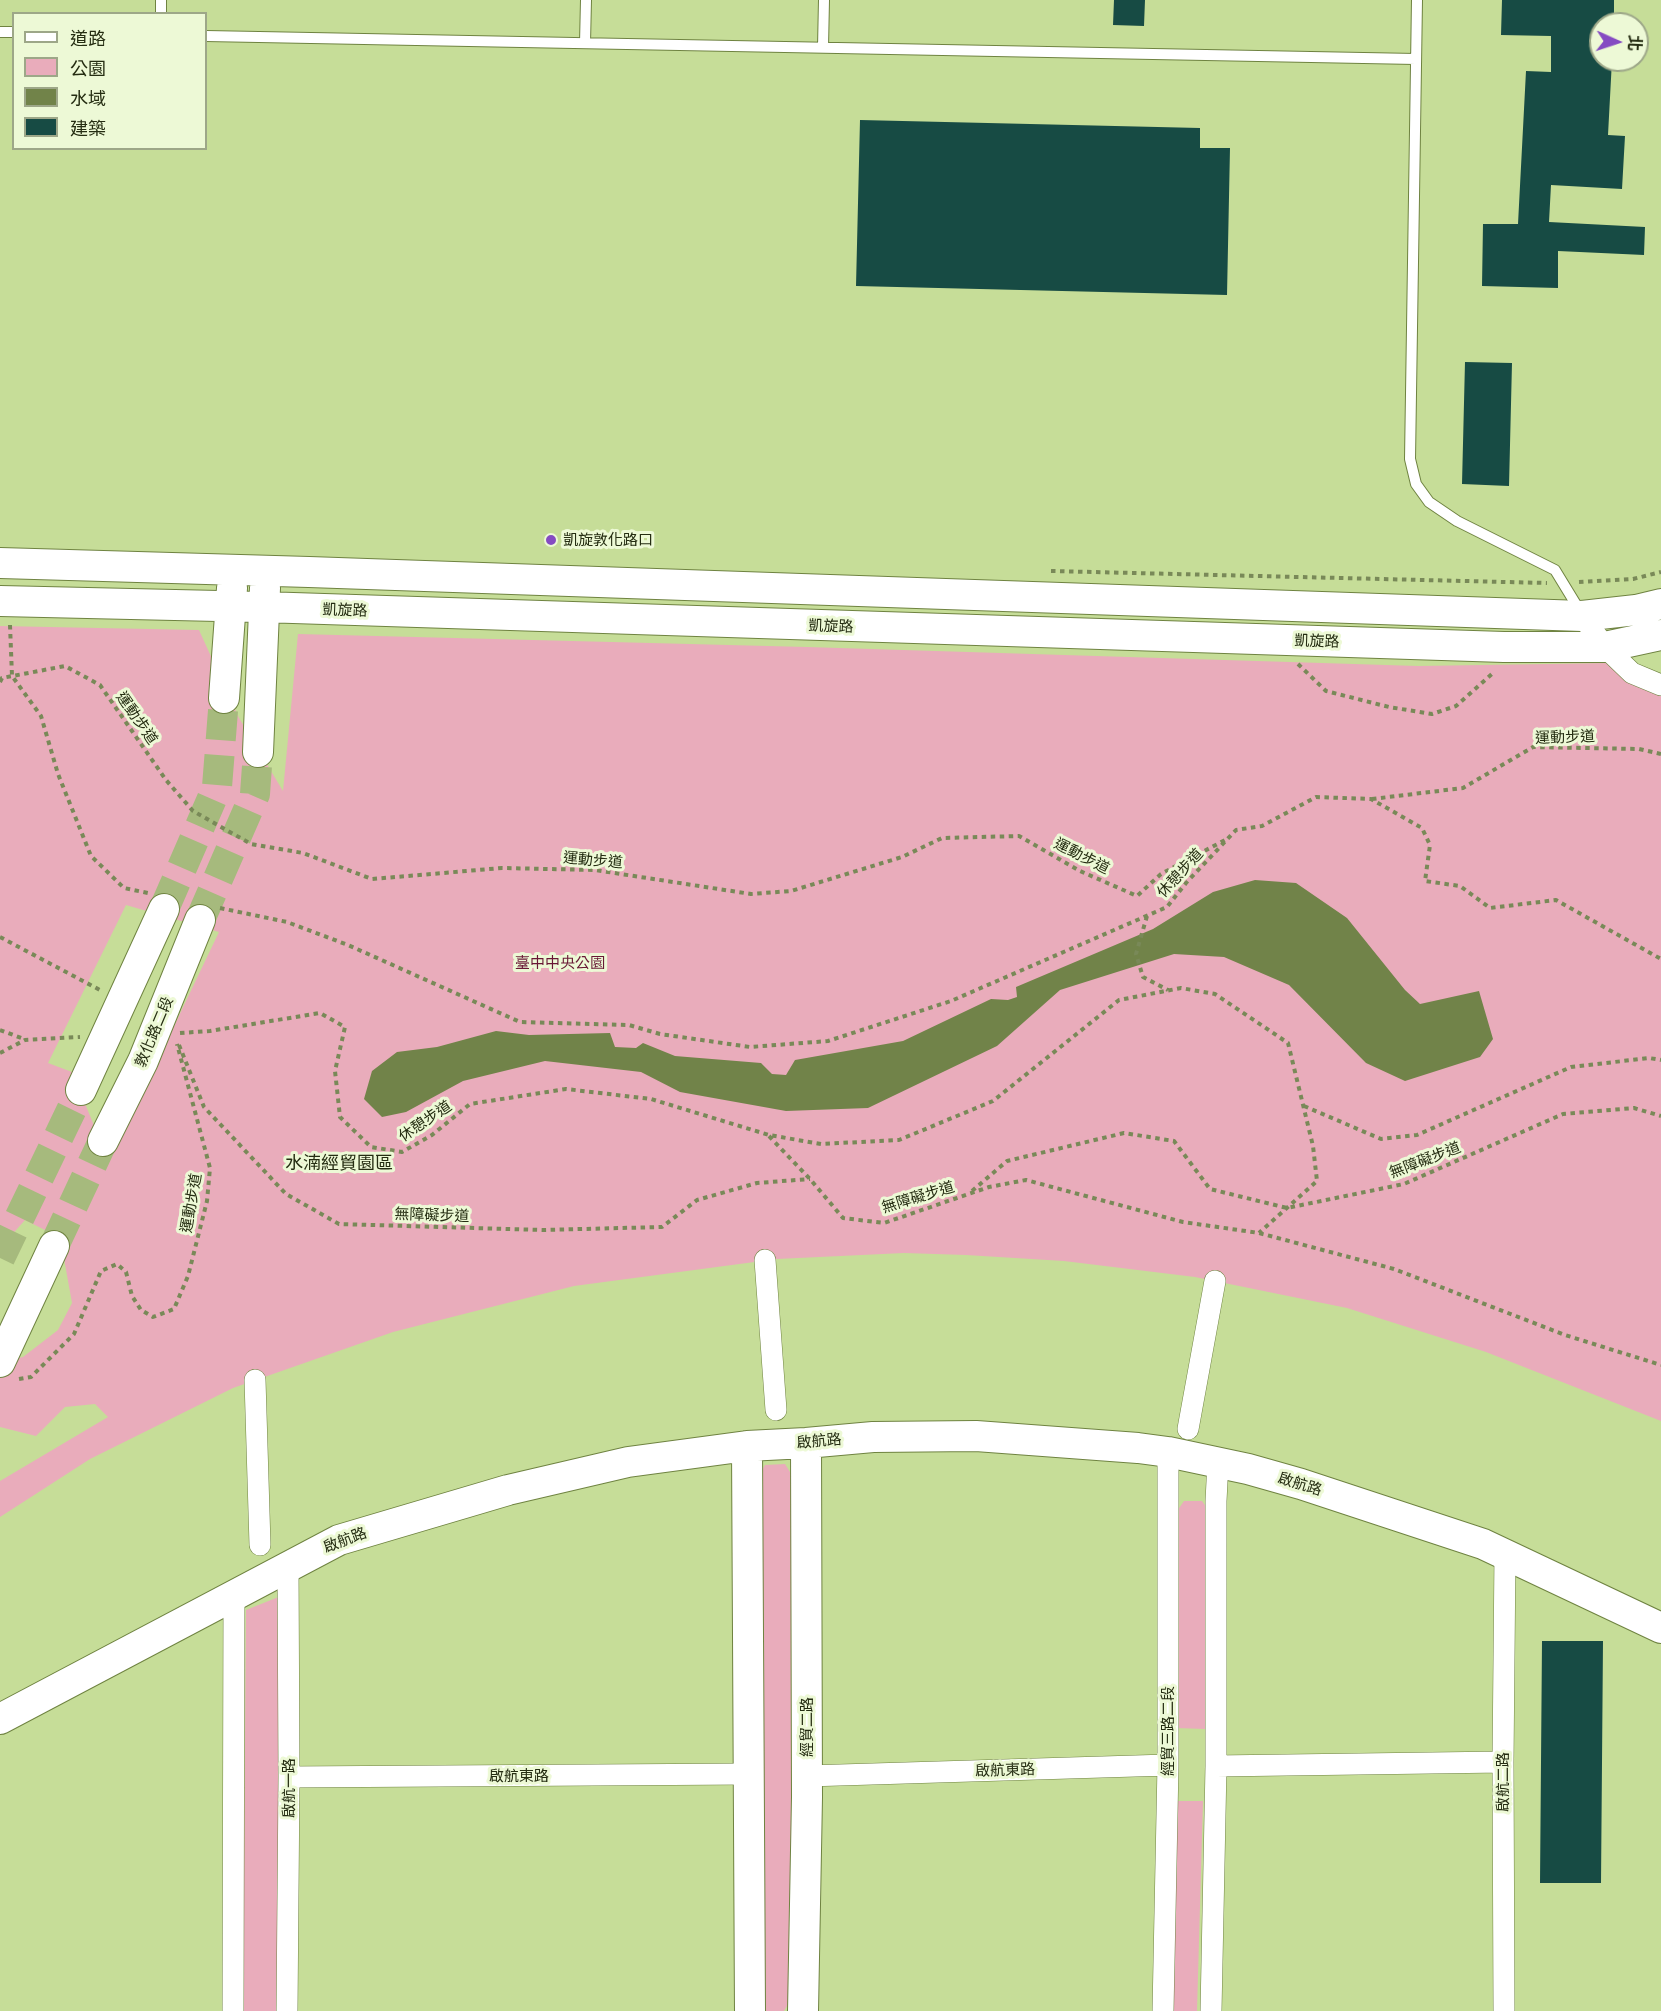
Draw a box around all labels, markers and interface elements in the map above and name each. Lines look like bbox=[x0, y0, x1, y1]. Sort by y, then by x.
legend bbox=[12, 12, 207, 150]
north arrow bbox=[1589, 12, 1649, 72]
text: 道路 bbox=[70, 27, 106, 49]
text: 北 bbox=[1626, 34, 1645, 51]
text: 公園 bbox=[70, 57, 106, 79]
text: 水域 bbox=[70, 87, 106, 109]
text: 建築 bbox=[70, 117, 106, 139]
place label: 凱旋敦化路口 bbox=[563, 531, 653, 549]
marker: 凱旋敦化路口 bbox=[544, 533, 558, 547]
street label: 凱旋路 bbox=[322, 600, 368, 620]
street label: 凱旋路 bbox=[808, 616, 854, 636]
street label: 凱旋路 bbox=[1294, 631, 1340, 651]
street label: 運動步道 bbox=[112, 688, 162, 748]
street label: 運動步道 bbox=[1535, 727, 1595, 747]
street label: 運動步道 bbox=[1051, 834, 1113, 878]
street label: 休憩步道 bbox=[1153, 845, 1207, 901]
street label: 運動步道 bbox=[562, 848, 624, 872]
park label: 臺中中央公園 bbox=[515, 954, 605, 972]
street label: 敦化路二段 bbox=[131, 994, 177, 1070]
street label: 休憩步道 bbox=[395, 1097, 455, 1145]
street label: 無障礙步道 bbox=[1387, 1138, 1463, 1182]
district label: 水湳經貿園區 bbox=[285, 1152, 393, 1174]
street label: 運動步道 bbox=[177, 1172, 205, 1234]
street label: 無障礙步道 bbox=[880, 1177, 956, 1217]
street label: 無障礙步道 bbox=[394, 1205, 470, 1225]
street label: 啟航路 bbox=[796, 1430, 842, 1452]
street label: 啟航路 bbox=[1276, 1469, 1324, 1499]
street label: 啟航路 bbox=[321, 1524, 369, 1556]
street label: 經貿三路二段 bbox=[1159, 1686, 1177, 1776]
street label: 經貿二路 bbox=[798, 1697, 816, 1757]
street label: 啟航二路 bbox=[1494, 1752, 1512, 1812]
street label: 啟航一路 bbox=[280, 1758, 298, 1818]
street label: 啟航東路 bbox=[975, 1760, 1035, 1780]
street label: 啟航東路 bbox=[489, 1767, 549, 1785]

